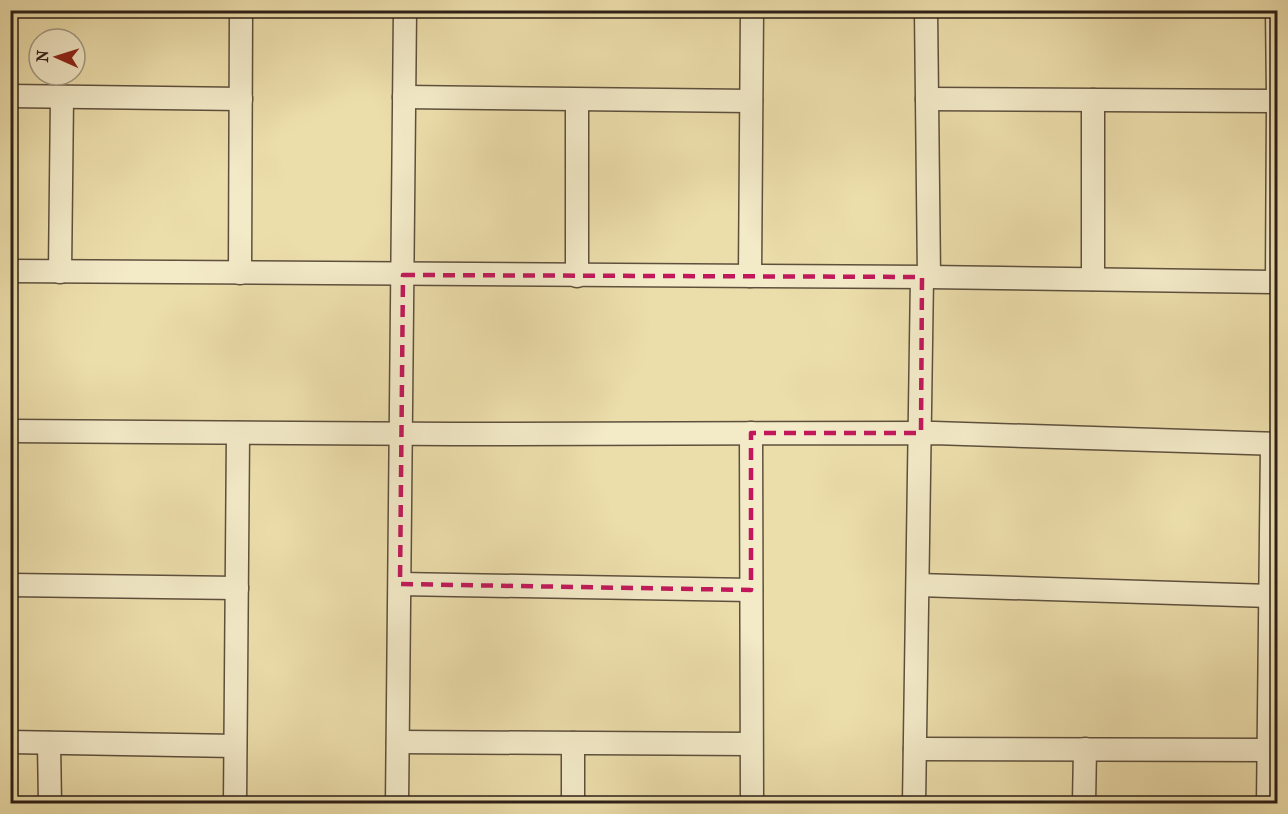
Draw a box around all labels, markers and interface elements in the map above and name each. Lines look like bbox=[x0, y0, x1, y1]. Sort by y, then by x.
north arrow bbox=[27, 27, 87, 87]
text: N bbox=[33, 49, 52, 63]

